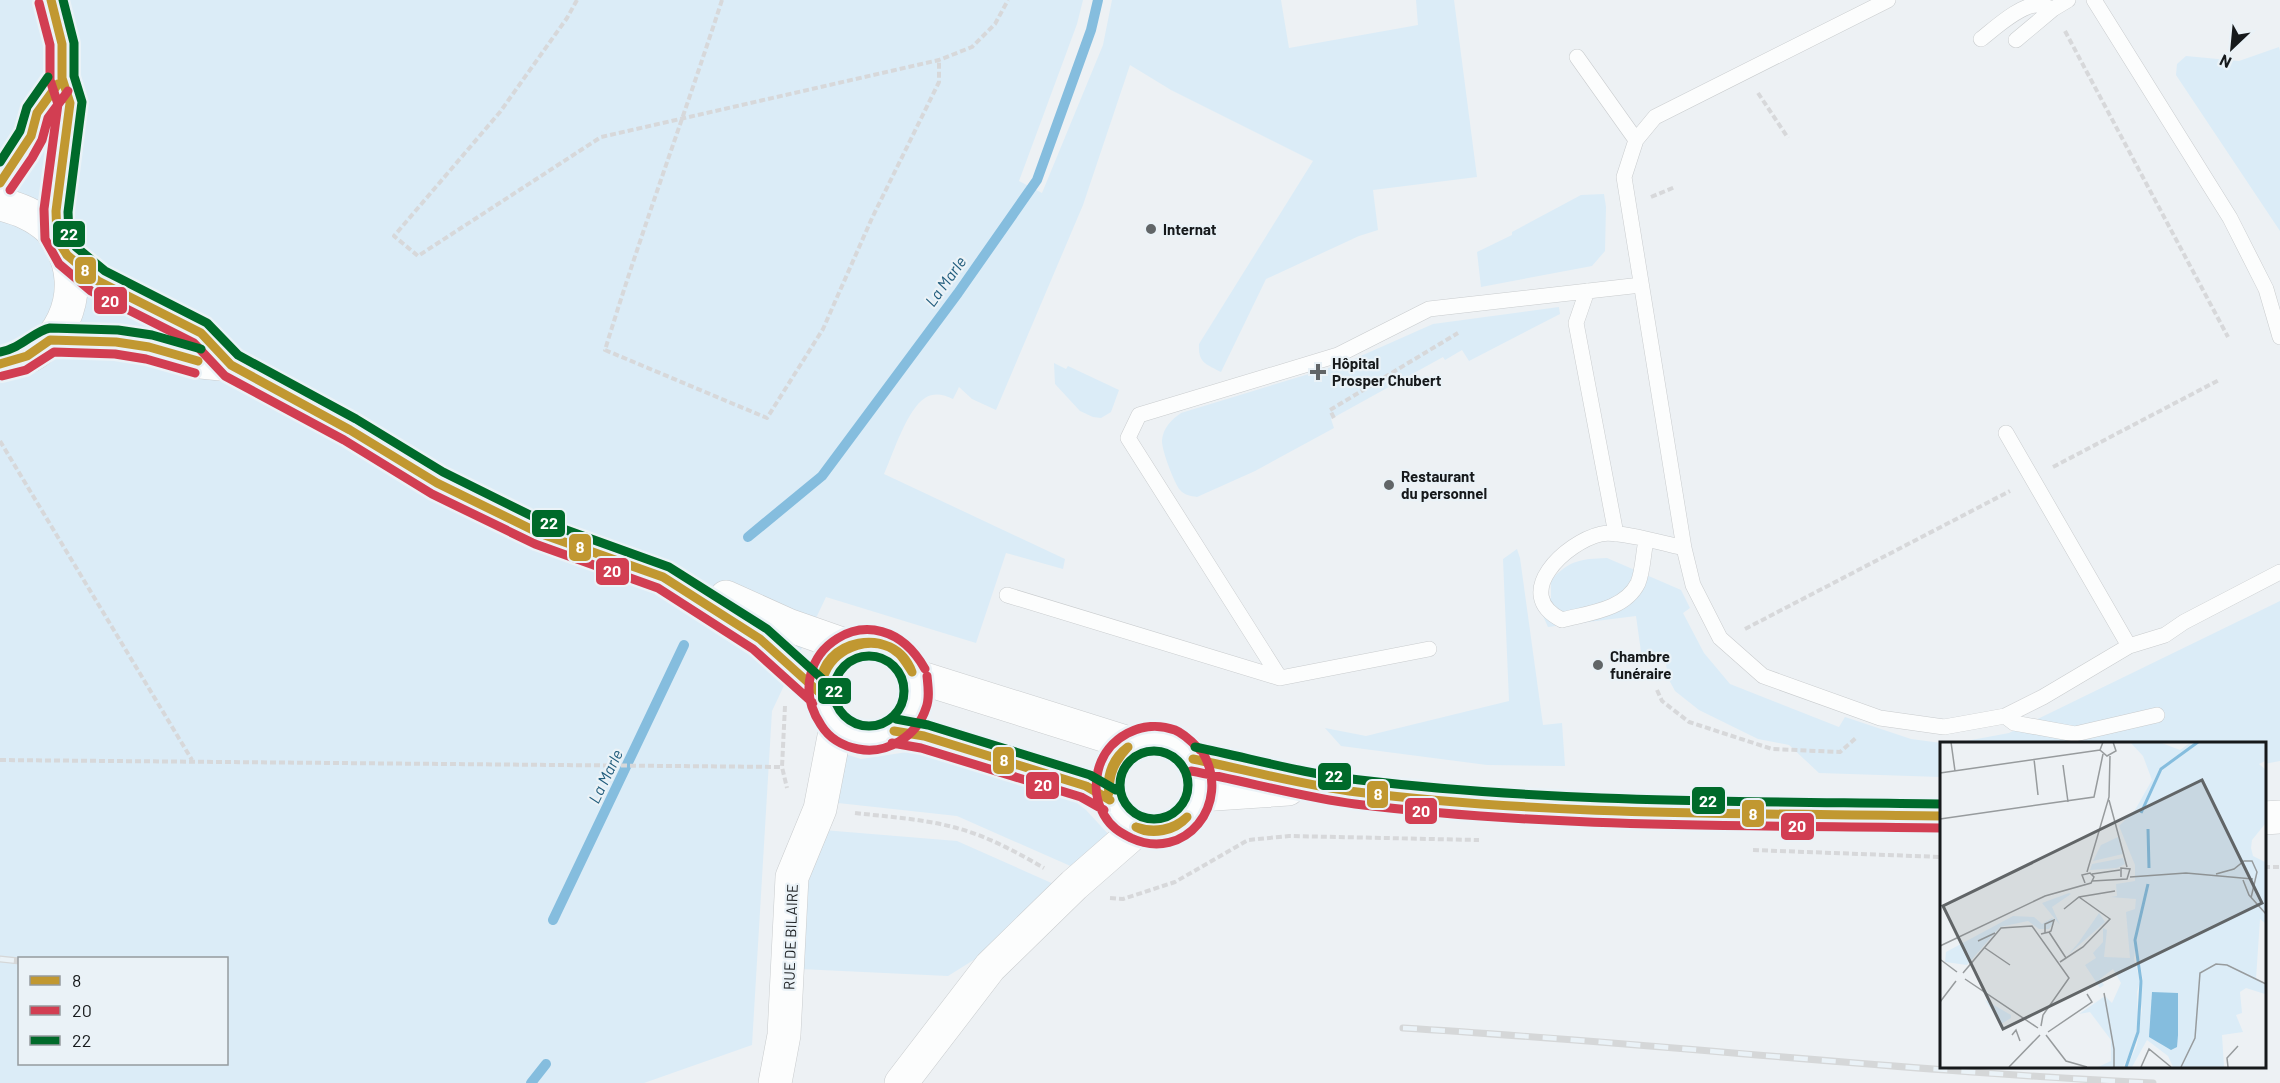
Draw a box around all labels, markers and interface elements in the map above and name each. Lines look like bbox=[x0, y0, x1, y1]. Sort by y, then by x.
north arrow bbox=[2202, 18, 2262, 78]
text: N bbox=[2216, 51, 2234, 73]
line badge: 22 bbox=[52, 220, 86, 248]
place label: Internat bbox=[1163, 220, 1217, 238]
marker: Internat bbox=[1144, 222, 1158, 236]
text: 22 bbox=[60, 224, 78, 243]
water label: La Marle bbox=[920, 252, 970, 310]
line badge: 8 bbox=[74, 256, 97, 285]
text: 8 bbox=[81, 260, 90, 279]
line badge: 20 bbox=[93, 286, 128, 315]
text: 20 bbox=[101, 291, 119, 310]
place label: Hôpital Prosper Chubert bbox=[1332, 354, 1442, 389]
marker: Hôpital Prosper Chubert bbox=[1309, 363, 1327, 381]
place label: Restaurant du personnel bbox=[1401, 467, 1487, 502]
marker: Restaurant du personnel bbox=[1382, 478, 1396, 492]
line badge: 22 bbox=[531, 509, 566, 538]
text: 22 bbox=[540, 513, 558, 532]
line badge: 8 bbox=[568, 533, 592, 562]
text: 8 bbox=[576, 537, 585, 556]
line badge: 20 bbox=[595, 557, 630, 586]
text: 20 bbox=[603, 561, 621, 580]
place label: Chambre funéraire bbox=[1610, 647, 1671, 682]
marker: Chambre funéraire bbox=[1591, 658, 1605, 672]
line badge: 22 bbox=[817, 677, 852, 705]
text: 22 bbox=[825, 681, 843, 700]
inset map bbox=[1940, 742, 2265, 1068]
water label: La Marle bbox=[584, 746, 626, 806]
line badge: 8 bbox=[992, 746, 1015, 775]
text: 8 bbox=[1000, 750, 1009, 769]
line badge: 22 bbox=[1317, 762, 1352, 791]
text: 22 bbox=[1325, 766, 1343, 785]
line badge: 20 bbox=[1025, 771, 1060, 800]
text: 20 bbox=[1034, 775, 1052, 794]
line badge: 8 bbox=[1366, 780, 1389, 809]
text: 8 bbox=[1374, 784, 1383, 803]
line badge: 22 bbox=[1691, 786, 1726, 815]
text: 22 bbox=[1699, 791, 1717, 810]
line badge: 20 bbox=[1404, 797, 1438, 825]
line badge: 8 bbox=[1741, 799, 1765, 828]
text: 20 bbox=[1412, 801, 1430, 820]
text: 8 bbox=[1749, 804, 1758, 823]
line badge: 20 bbox=[1780, 812, 1815, 841]
text: 20 bbox=[1788, 816, 1806, 835]
street label: RUE DE BILAIRE bbox=[779, 884, 801, 990]
legend bbox=[18, 957, 228, 1065]
text: 8 bbox=[72, 969, 81, 991]
text: 20 bbox=[72, 999, 92, 1021]
text: 22 bbox=[72, 1029, 91, 1051]

